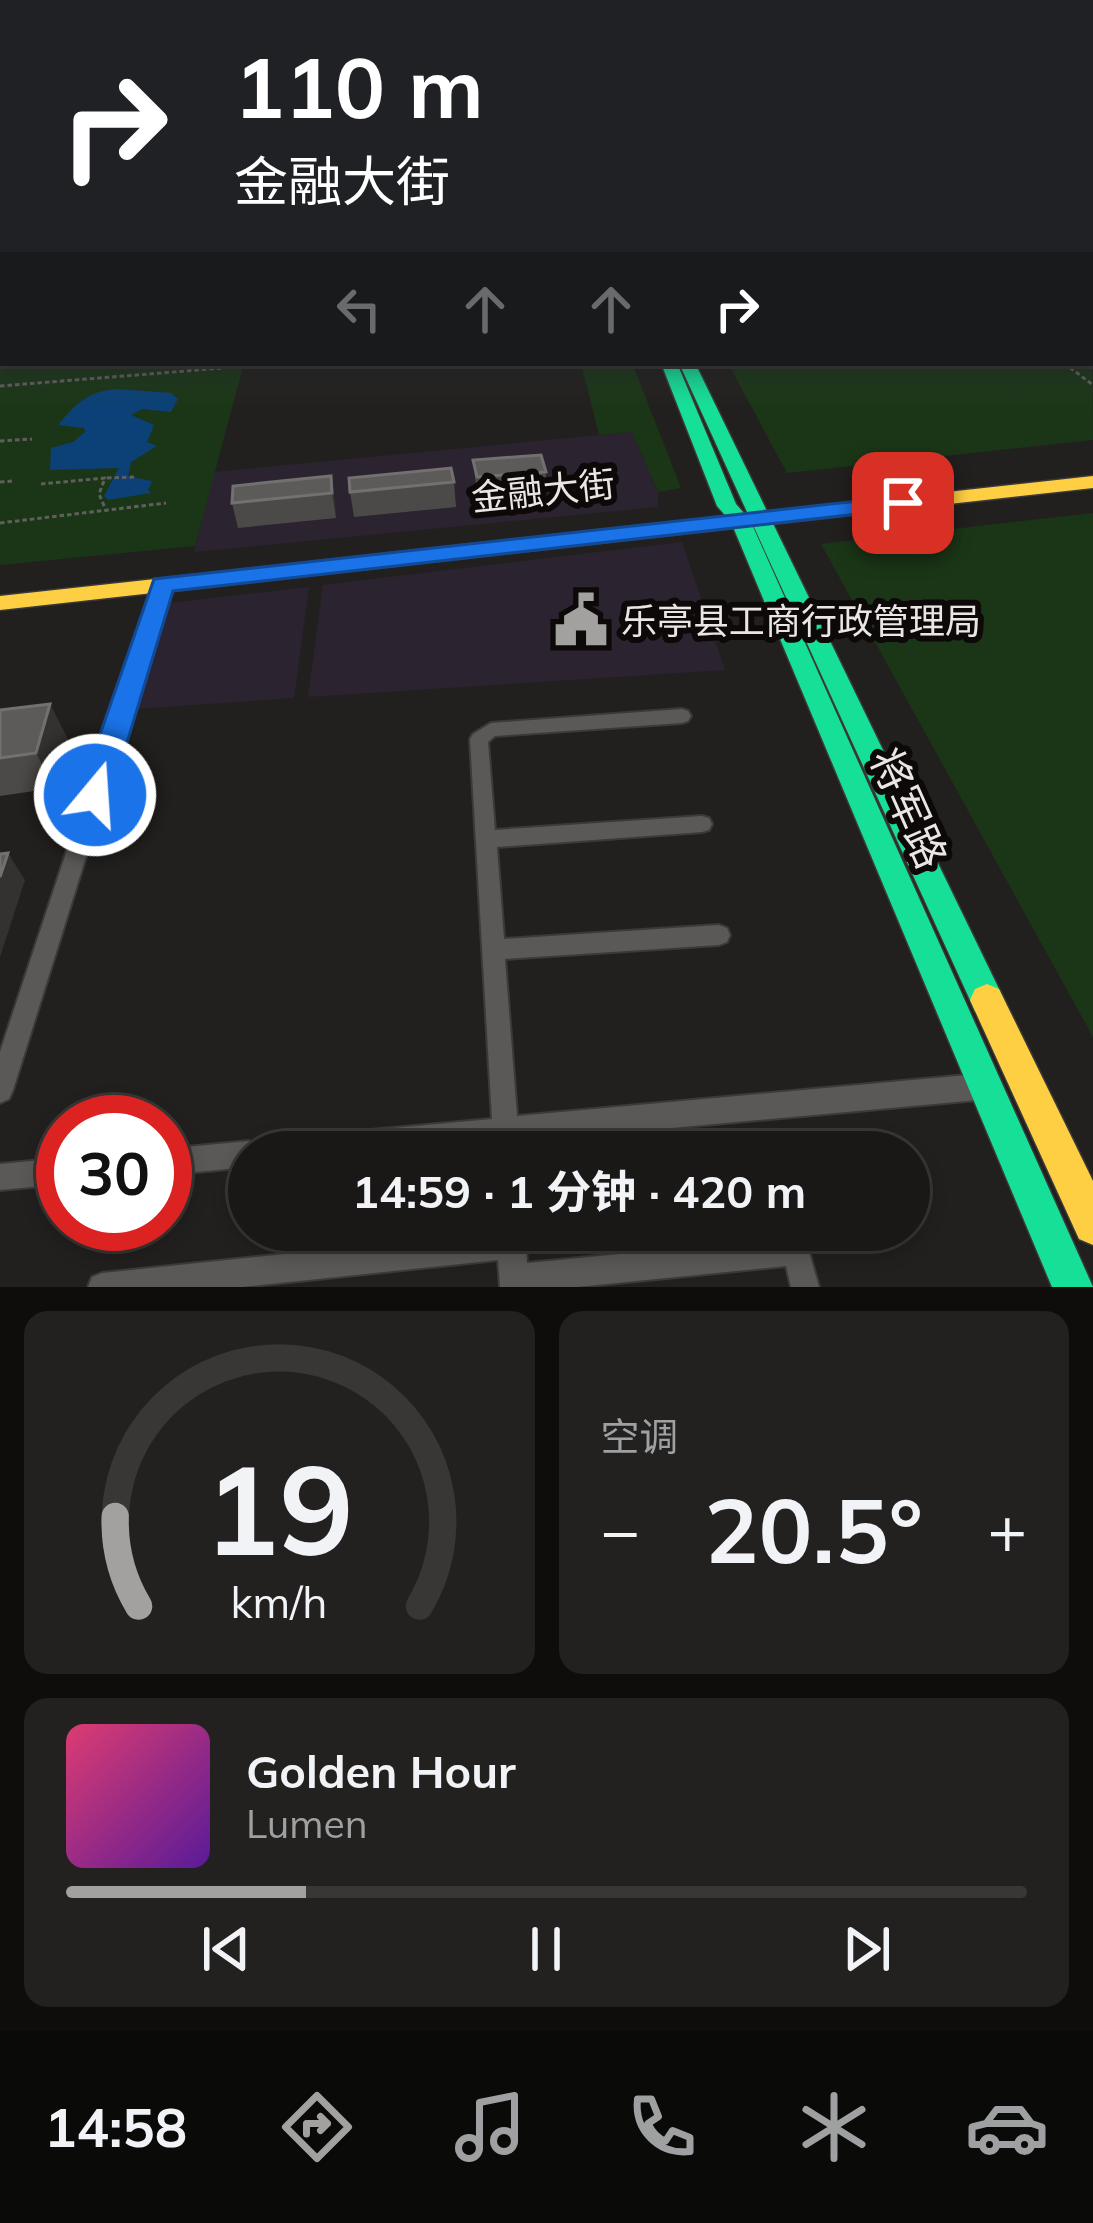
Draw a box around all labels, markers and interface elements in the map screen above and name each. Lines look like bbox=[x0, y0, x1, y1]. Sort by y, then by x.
text: 110 m bbox=[234, 34, 484, 139]
icon: right bbox=[36, 48, 192, 204]
text: 金融大街 bbox=[234, 147, 450, 215]
icon: left bbox=[326, 276, 392, 342]
icon: ahead bbox=[452, 276, 518, 342]
icon: ahead bbox=[578, 276, 644, 342]
icon: right bbox=[704, 276, 770, 342]
pin bbox=[852, 452, 954, 554]
street label: 金融大街 bbox=[469, 460, 617, 520]
icon: arrive bbox=[870, 470, 936, 536]
public building icon: 乐亭县工商行政管理局 bbox=[552, 591, 610, 649]
place label: 乐亭县工商行政管理局 bbox=[621, 598, 981, 643]
position arrow bbox=[32, 732, 158, 858]
street label: 将军路 bbox=[859, 740, 959, 876]
speed limit sign: 30 bbox=[36, 1095, 192, 1251]
text: 14:59 · 1 分钟 · 420 m bbox=[352, 1163, 806, 1219]
text: 空调 bbox=[601, 1412, 679, 1461]
text: 19 bbox=[204, 1430, 354, 1586]
text: 20.5° bbox=[705, 1473, 923, 1586]
text: − bbox=[601, 1488, 640, 1571]
text: + bbox=[987, 1488, 1027, 1571]
text: km/h bbox=[231, 1574, 328, 1628]
text: Golden Hour bbox=[246, 1743, 516, 1799]
text: Lumen bbox=[246, 1799, 368, 1848]
icon: previous bbox=[193, 1916, 259, 1982]
icon: pause bbox=[513, 1916, 579, 1982]
icon: next bbox=[834, 1916, 900, 1982]
icon: directions bbox=[275, 2085, 359, 2169]
icon: music bbox=[448, 2085, 532, 2169]
icon: phone bbox=[620, 2085, 704, 2169]
icon: climate bbox=[792, 2085, 876, 2169]
icon: car bbox=[965, 2085, 1049, 2169]
text: 14:58 bbox=[44, 2093, 187, 2161]

